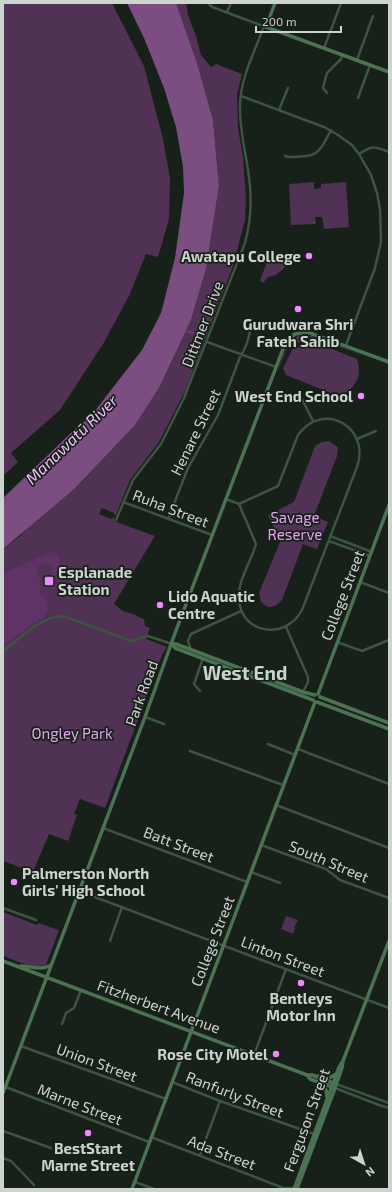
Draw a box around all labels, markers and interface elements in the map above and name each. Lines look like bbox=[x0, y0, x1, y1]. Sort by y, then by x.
scale bar bbox=[256, 8, 341, 34]
text: 200 m bbox=[262, 14, 296, 28]
place label: Awatapu College bbox=[181, 247, 301, 265]
marker: Awatapu College bbox=[304, 251, 314, 261]
street label: Dittmer Drive bbox=[177, 278, 227, 370]
marker: Gurudwara Shri Fateh Sahib bbox=[293, 304, 303, 314]
place label: Gurudwara Shri Fateh Sahib bbox=[243, 315, 353, 350]
street label: Henare Street bbox=[166, 386, 224, 478]
place label: West End School bbox=[235, 387, 353, 405]
water label: Manawatū River bbox=[21, 390, 121, 488]
marker: West End School bbox=[356, 391, 366, 401]
street label: Ruha Street bbox=[131, 485, 212, 531]
park label: Savage Reserve bbox=[268, 508, 322, 543]
street label: College Street bbox=[316, 547, 368, 643]
place label: Esplanade Station bbox=[58, 563, 132, 598]
marker: Esplanade Station bbox=[43, 575, 55, 587]
place label: Lido Aquatic Centre bbox=[168, 587, 255, 622]
marker: Lido Aquatic Centre bbox=[155, 600, 165, 610]
street label: Park Road bbox=[121, 658, 161, 728]
district label: West End bbox=[203, 661, 287, 684]
park label: Ongley Park bbox=[31, 724, 113, 742]
street label: Batt Street bbox=[141, 822, 217, 866]
street label: South Street bbox=[286, 836, 372, 886]
place label: Palmerston North Girls' High School bbox=[22, 864, 149, 899]
marker: Palmerston North Girls' High School bbox=[9, 877, 19, 887]
street label: College Street bbox=[186, 893, 238, 989]
street label: Linton Street bbox=[239, 932, 328, 980]
street label: Fitzherbert Avenue bbox=[95, 975, 223, 1037]
marker: Bentleys Motor Inn bbox=[296, 978, 306, 988]
place label: Bentleys Motor Inn bbox=[266, 989, 336, 1024]
street label: Union Street bbox=[54, 1039, 140, 1085]
place label: Rose City Motel bbox=[157, 1045, 268, 1064]
marker: Rose City Motel bbox=[271, 1049, 281, 1059]
street label: Ferguson Street bbox=[279, 1066, 333, 1174]
street label: Ranfurly Street bbox=[184, 1067, 287, 1121]
street label: Marne Street bbox=[35, 1080, 125, 1128]
marker: BestStart Marne Street bbox=[83, 1128, 93, 1138]
street label: Ada Street bbox=[186, 1131, 259, 1173]
place label: BestStart Marne Street bbox=[41, 1139, 135, 1174]
north arrow bbox=[344, 1144, 384, 1184]
text: N bbox=[363, 1165, 378, 1180]

